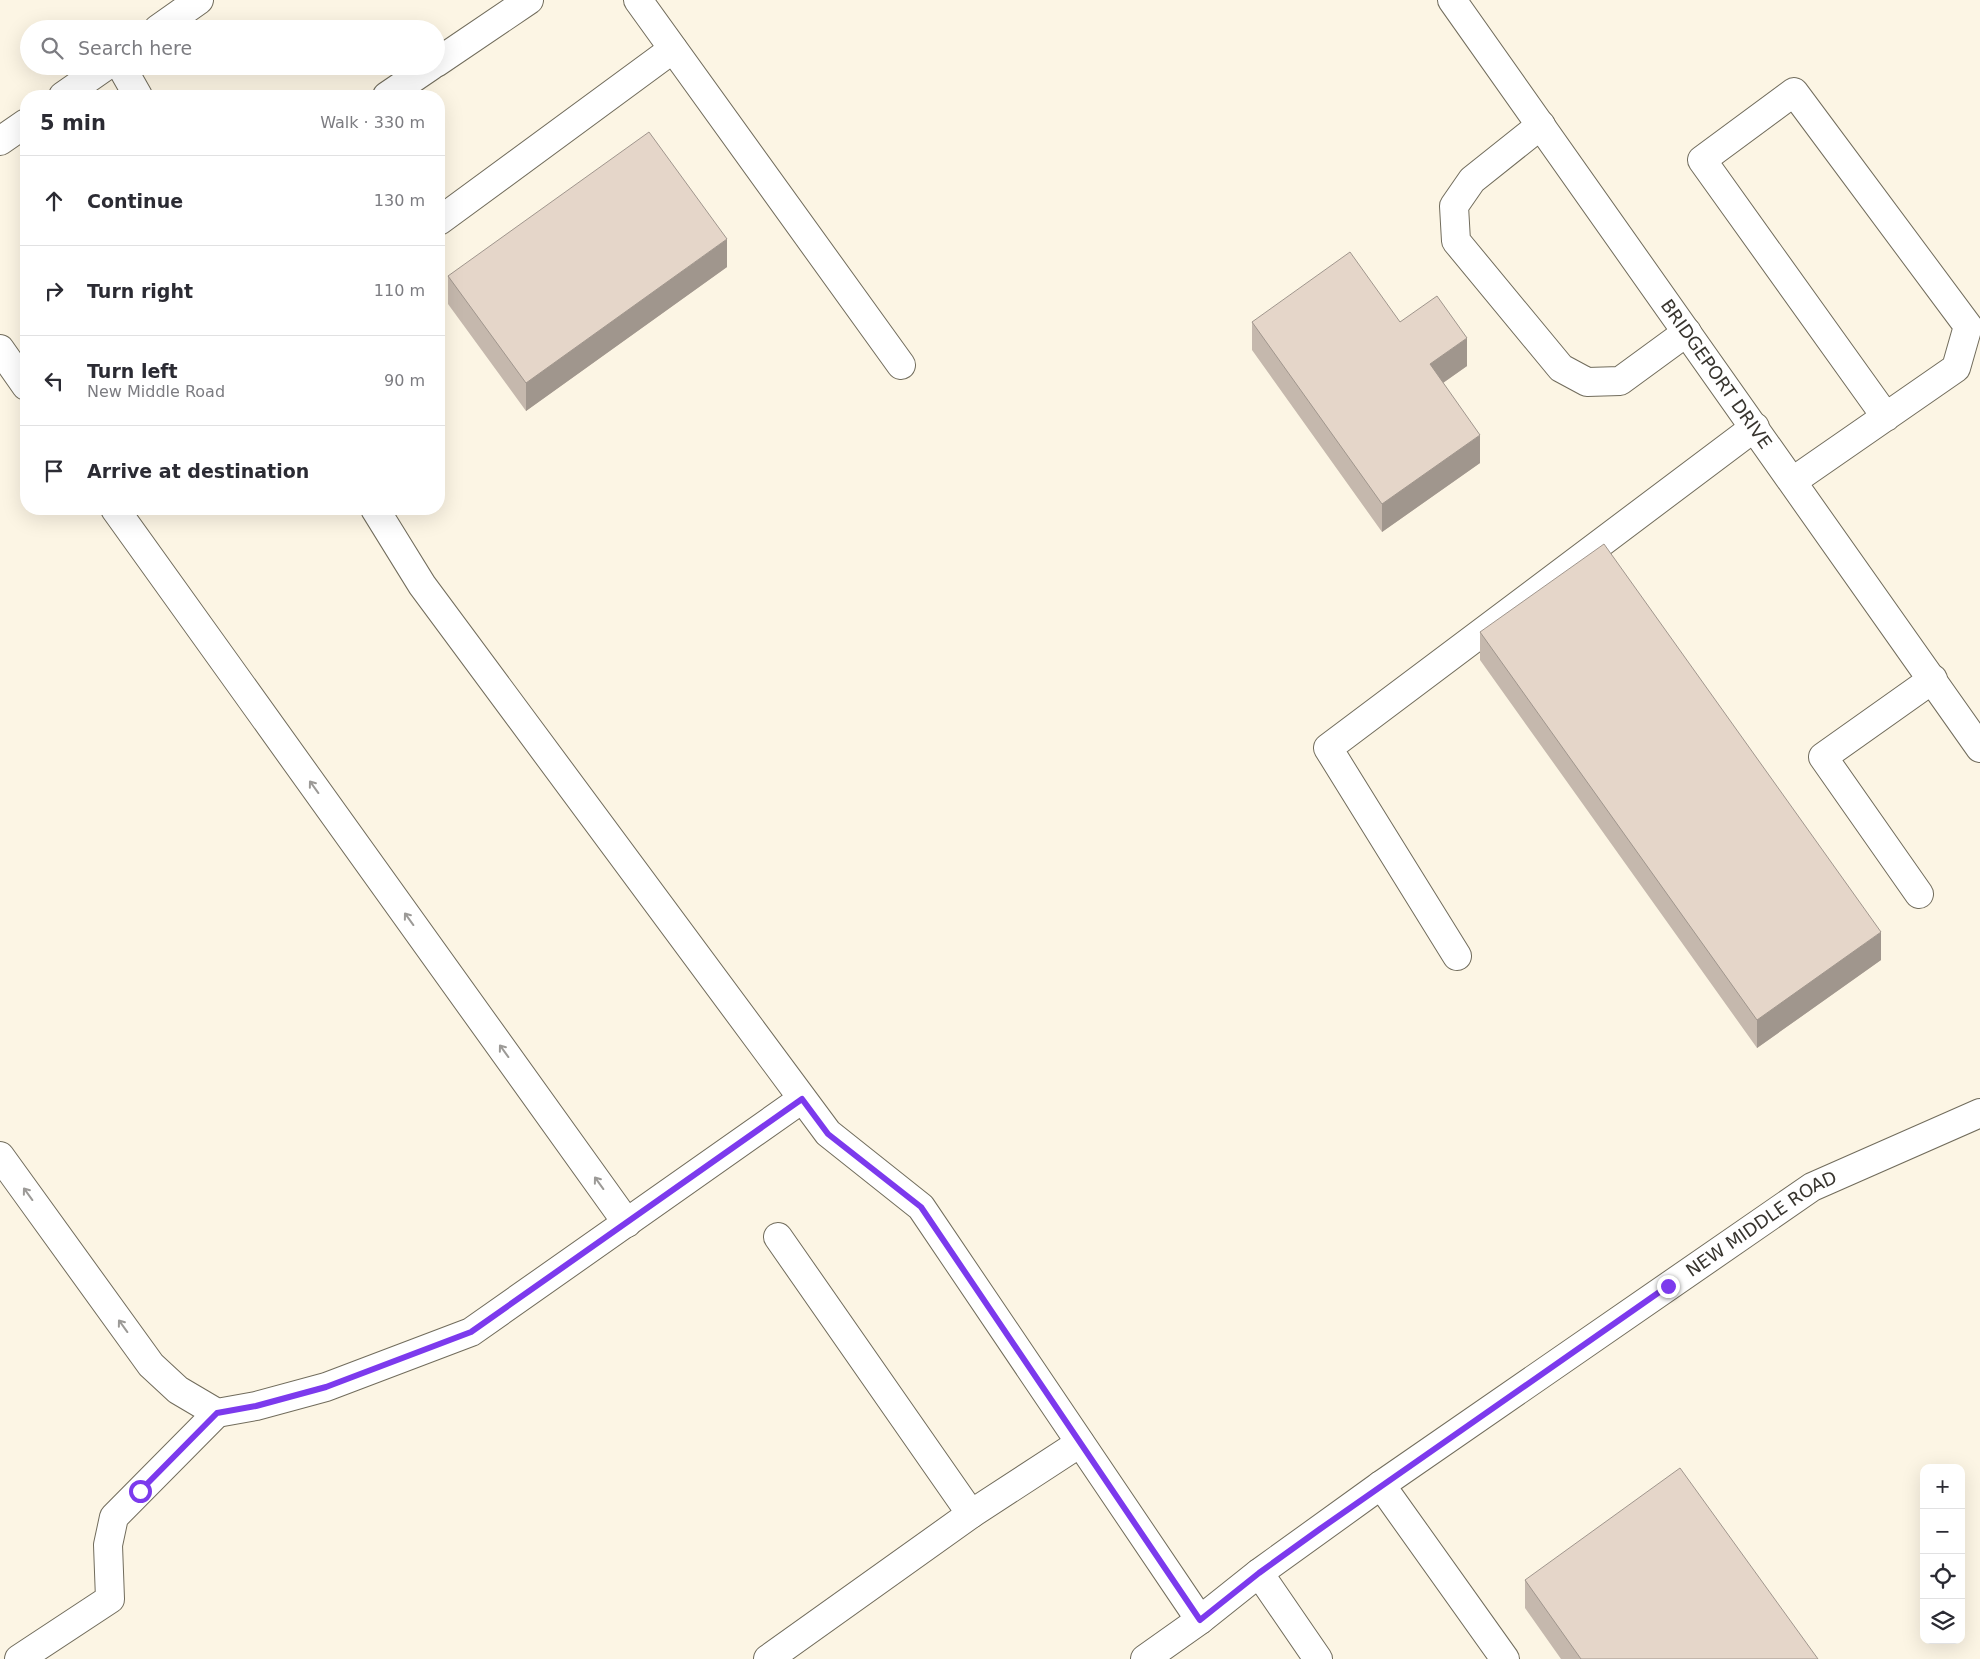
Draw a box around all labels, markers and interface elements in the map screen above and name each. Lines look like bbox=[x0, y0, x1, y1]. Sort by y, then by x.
search box bbox=[20, 20, 445, 75]
icon: search bbox=[38, 34, 66, 62]
text: Search here bbox=[78, 37, 192, 59]
text: 5 min bbox=[40, 111, 106, 135]
text: Walk · 330 m bbox=[320, 113, 425, 132]
icon: ahead bbox=[40, 187, 68, 215]
text: Continue bbox=[87, 190, 183, 212]
text: 130 m bbox=[374, 191, 425, 210]
icon: right bbox=[40, 277, 68, 305]
text: Turn right bbox=[87, 280, 193, 302]
text: 110 m bbox=[374, 281, 425, 300]
street label: BRIDGEPORT DRIVE bbox=[1657, 295, 1776, 453]
text: Turn left bbox=[87, 360, 178, 382]
icon: left bbox=[40, 367, 68, 395]
text: 90 m bbox=[384, 371, 425, 390]
text: New Middle Road bbox=[87, 382, 225, 401]
icon: arrive bbox=[40, 457, 68, 485]
text: Arrive at destination bbox=[87, 460, 309, 482]
one-way arrow bbox=[309, 781, 320, 794]
one-way arrow bbox=[404, 912, 414, 926]
one-way arrow bbox=[499, 1044, 509, 1058]
street label: NEW MIDDLE ROAD bbox=[1682, 1166, 1840, 1281]
one-way arrow bbox=[594, 1176, 604, 1190]
one-way arrow bbox=[22, 1188, 33, 1201]
route end bbox=[1657, 1275, 1680, 1298]
one-way arrow bbox=[117, 1320, 128, 1333]
map controls bbox=[1920, 1464, 1965, 1644]
button: + bbox=[1920, 1464, 1965, 1509]
route start bbox=[129, 1480, 152, 1503]
button: − bbox=[1920, 1509, 1965, 1554]
button: locate bbox=[1920, 1554, 1965, 1599]
button: layers bbox=[1920, 1599, 1965, 1644]

